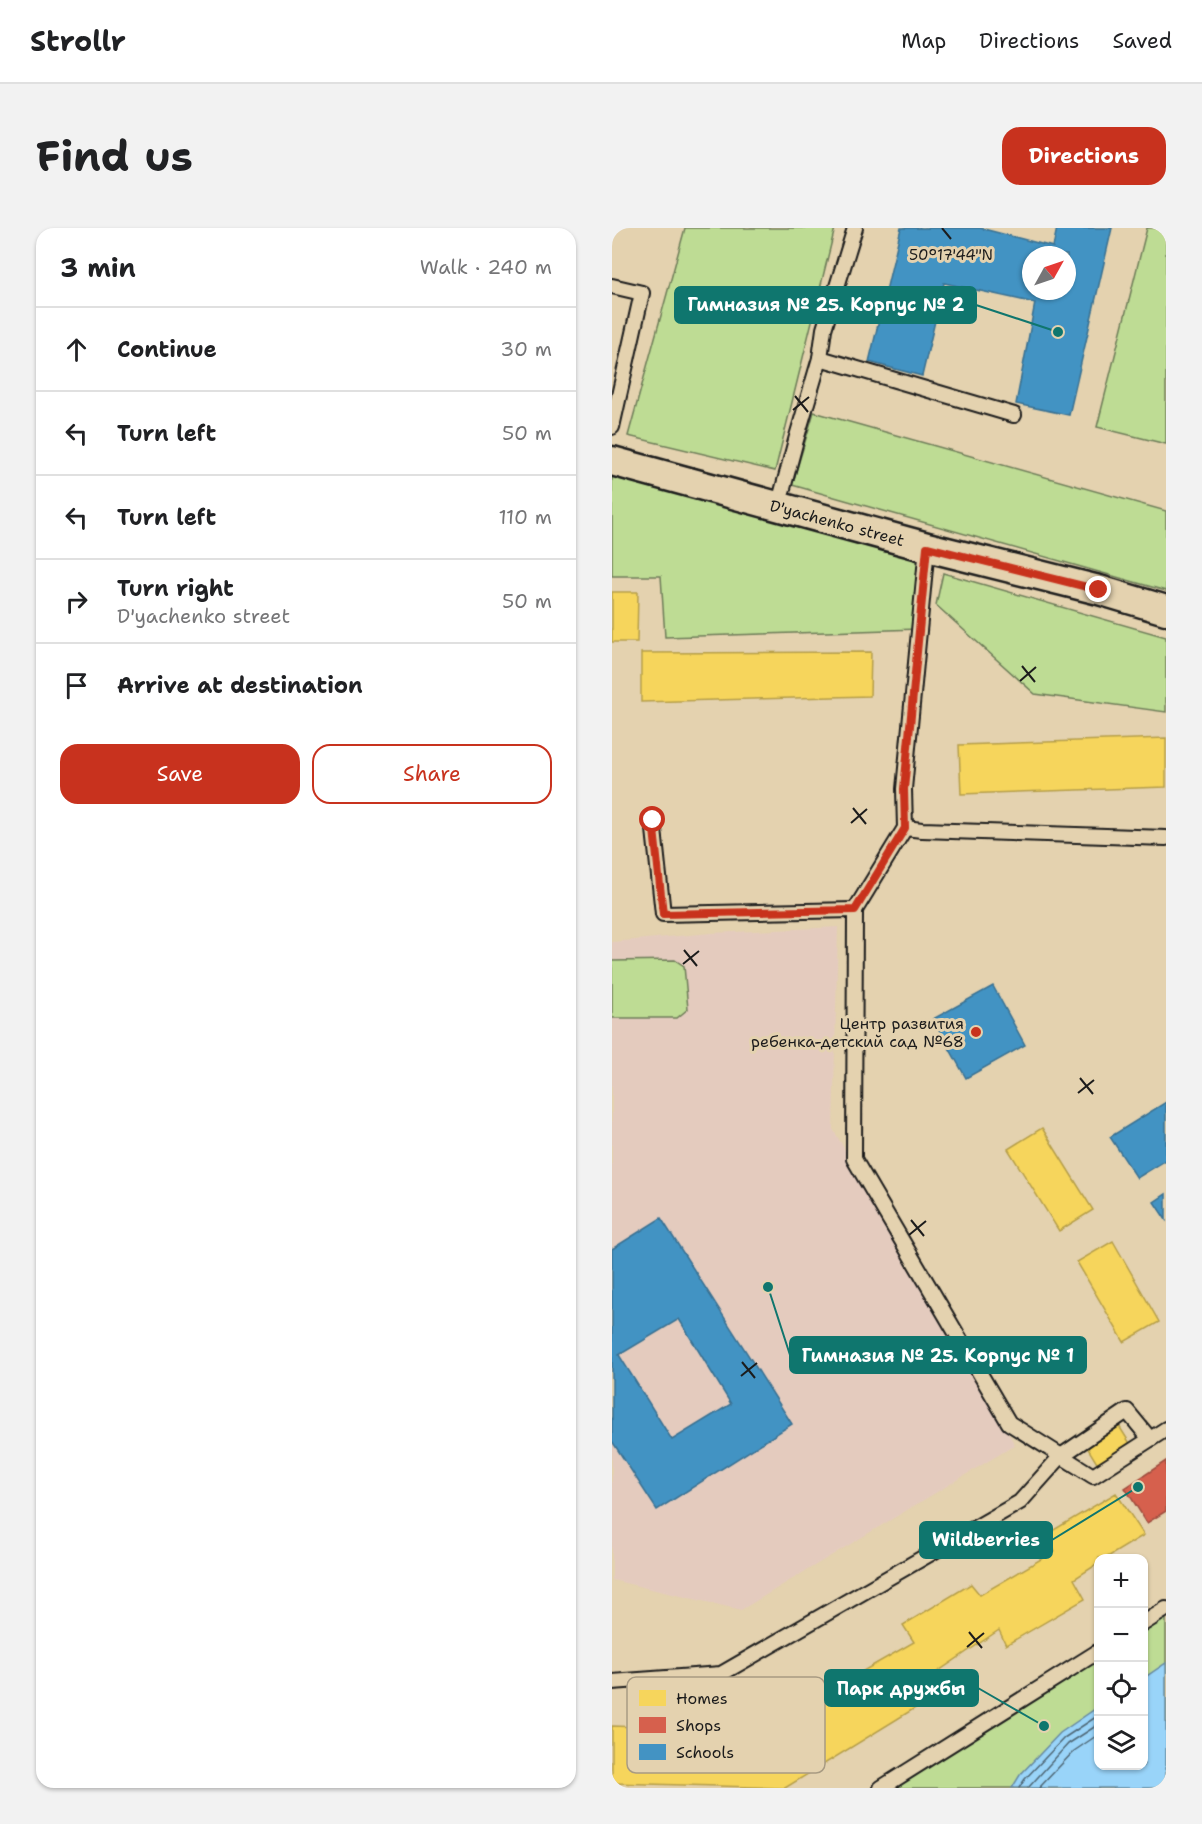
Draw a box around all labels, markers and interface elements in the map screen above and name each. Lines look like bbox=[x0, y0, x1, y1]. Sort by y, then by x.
text: Strollr bbox=[30, 22, 126, 60]
text: Map bbox=[901, 27, 946, 55]
text: Directions bbox=[979, 27, 1079, 55]
text: Saved bbox=[1112, 27, 1172, 55]
button: Directions bbox=[1002, 127, 1166, 185]
text: Find us bbox=[36, 128, 193, 184]
text: 50°17'44"N bbox=[909, 245, 993, 265]
north arrow bbox=[1022, 246, 1076, 300]
text: 3 min bbox=[60, 250, 136, 285]
text: Walk · 240 m bbox=[420, 254, 552, 280]
callout: Гимназия № 25. Корпус № 2 bbox=[675, 287, 976, 323]
text: Гимназия № 25. Корпус № 2 bbox=[688, 293, 965, 317]
icon: ahead bbox=[60, 333, 93, 366]
text: Continue bbox=[117, 335, 217, 364]
text: 30 m bbox=[500, 336, 552, 362]
icon: left bbox=[60, 417, 93, 450]
text: Turn left bbox=[117, 419, 216, 448]
text: 50 m bbox=[502, 420, 552, 446]
street label: D'yachenko street bbox=[767, 495, 907, 551]
icon: left bbox=[60, 501, 93, 534]
text: Turn left bbox=[117, 503, 216, 532]
text: 110 m bbox=[498, 504, 552, 530]
text: Turn right bbox=[117, 574, 234, 603]
route end bbox=[1085, 576, 1111, 602]
icon: right bbox=[60, 585, 93, 618]
text: 50 m bbox=[502, 588, 552, 614]
text: D'yachenko street bbox=[117, 603, 290, 629]
icon: arrive bbox=[60, 669, 93, 702]
text: Arrive at destination bbox=[117, 671, 363, 700]
button: Save bbox=[60, 744, 300, 804]
button: Share bbox=[312, 744, 552, 804]
route start bbox=[639, 806, 665, 832]
place label: Центр развития ребенка-детский сад №68 bbox=[751, 1013, 964, 1052]
marker: Центр развития ребенка-детский сад №68 bbox=[969, 1025, 983, 1039]
callout: Гимназия № 25. Корпус № 1 bbox=[790, 1337, 1086, 1373]
text: Гимназия № 25. Корпус № 1 bbox=[802, 1344, 1074, 1368]
callout: Wildberries bbox=[920, 1522, 1052, 1558]
text: Wildberries bbox=[932, 1528, 1040, 1552]
map controls bbox=[1094, 1554, 1148, 1770]
button: + bbox=[1094, 1554, 1148, 1608]
button: − bbox=[1094, 1608, 1148, 1662]
button: locate bbox=[1094, 1662, 1148, 1716]
callout: Парк дружбы bbox=[825, 1670, 978, 1706]
legend bbox=[627, 1677, 825, 1773]
text: Парк дружбы bbox=[837, 1677, 965, 1701]
text: Homes bbox=[676, 1688, 728, 1709]
text: Shops bbox=[676, 1715, 721, 1736]
button: layers bbox=[1094, 1716, 1148, 1770]
text: Schools bbox=[676, 1742, 734, 1763]

